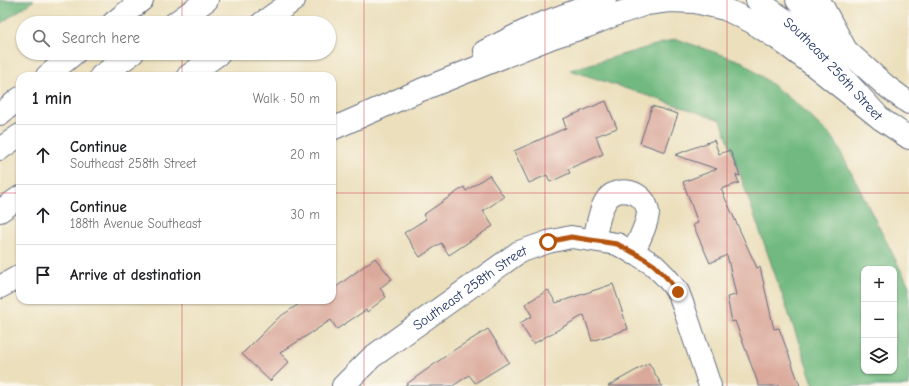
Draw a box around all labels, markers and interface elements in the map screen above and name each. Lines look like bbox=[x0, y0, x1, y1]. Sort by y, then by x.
street label: Southeast 256th Street bbox=[780, 14, 887, 125]
search box bbox=[16, 16, 336, 60]
icon: search bbox=[30, 27, 52, 49]
text: Search here bbox=[62, 29, 140, 47]
text: 1 min bbox=[32, 89, 72, 108]
text: Walk · 50 m bbox=[253, 91, 320, 106]
text: Continue bbox=[70, 138, 127, 156]
icon: ahead bbox=[32, 144, 54, 166]
text: 20 m bbox=[290, 147, 320, 162]
text: Southeast 258th Street bbox=[70, 156, 196, 171]
text: Continue bbox=[70, 198, 127, 216]
icon: ahead bbox=[32, 204, 54, 226]
text: 30 m bbox=[290, 207, 320, 222]
text: 188th Avenue Southeast bbox=[70, 216, 201, 231]
route start bbox=[539, 233, 557, 251]
street label: Southeast 258th Street bbox=[410, 242, 530, 334]
icon: arrive bbox=[32, 264, 54, 286]
text: Arrive at destination bbox=[70, 266, 201, 284]
map controls bbox=[861, 266, 897, 374]
button: + bbox=[861, 266, 897, 302]
route end bbox=[669, 283, 687, 301]
button: − bbox=[861, 302, 897, 338]
button: layers bbox=[861, 338, 897, 374]

